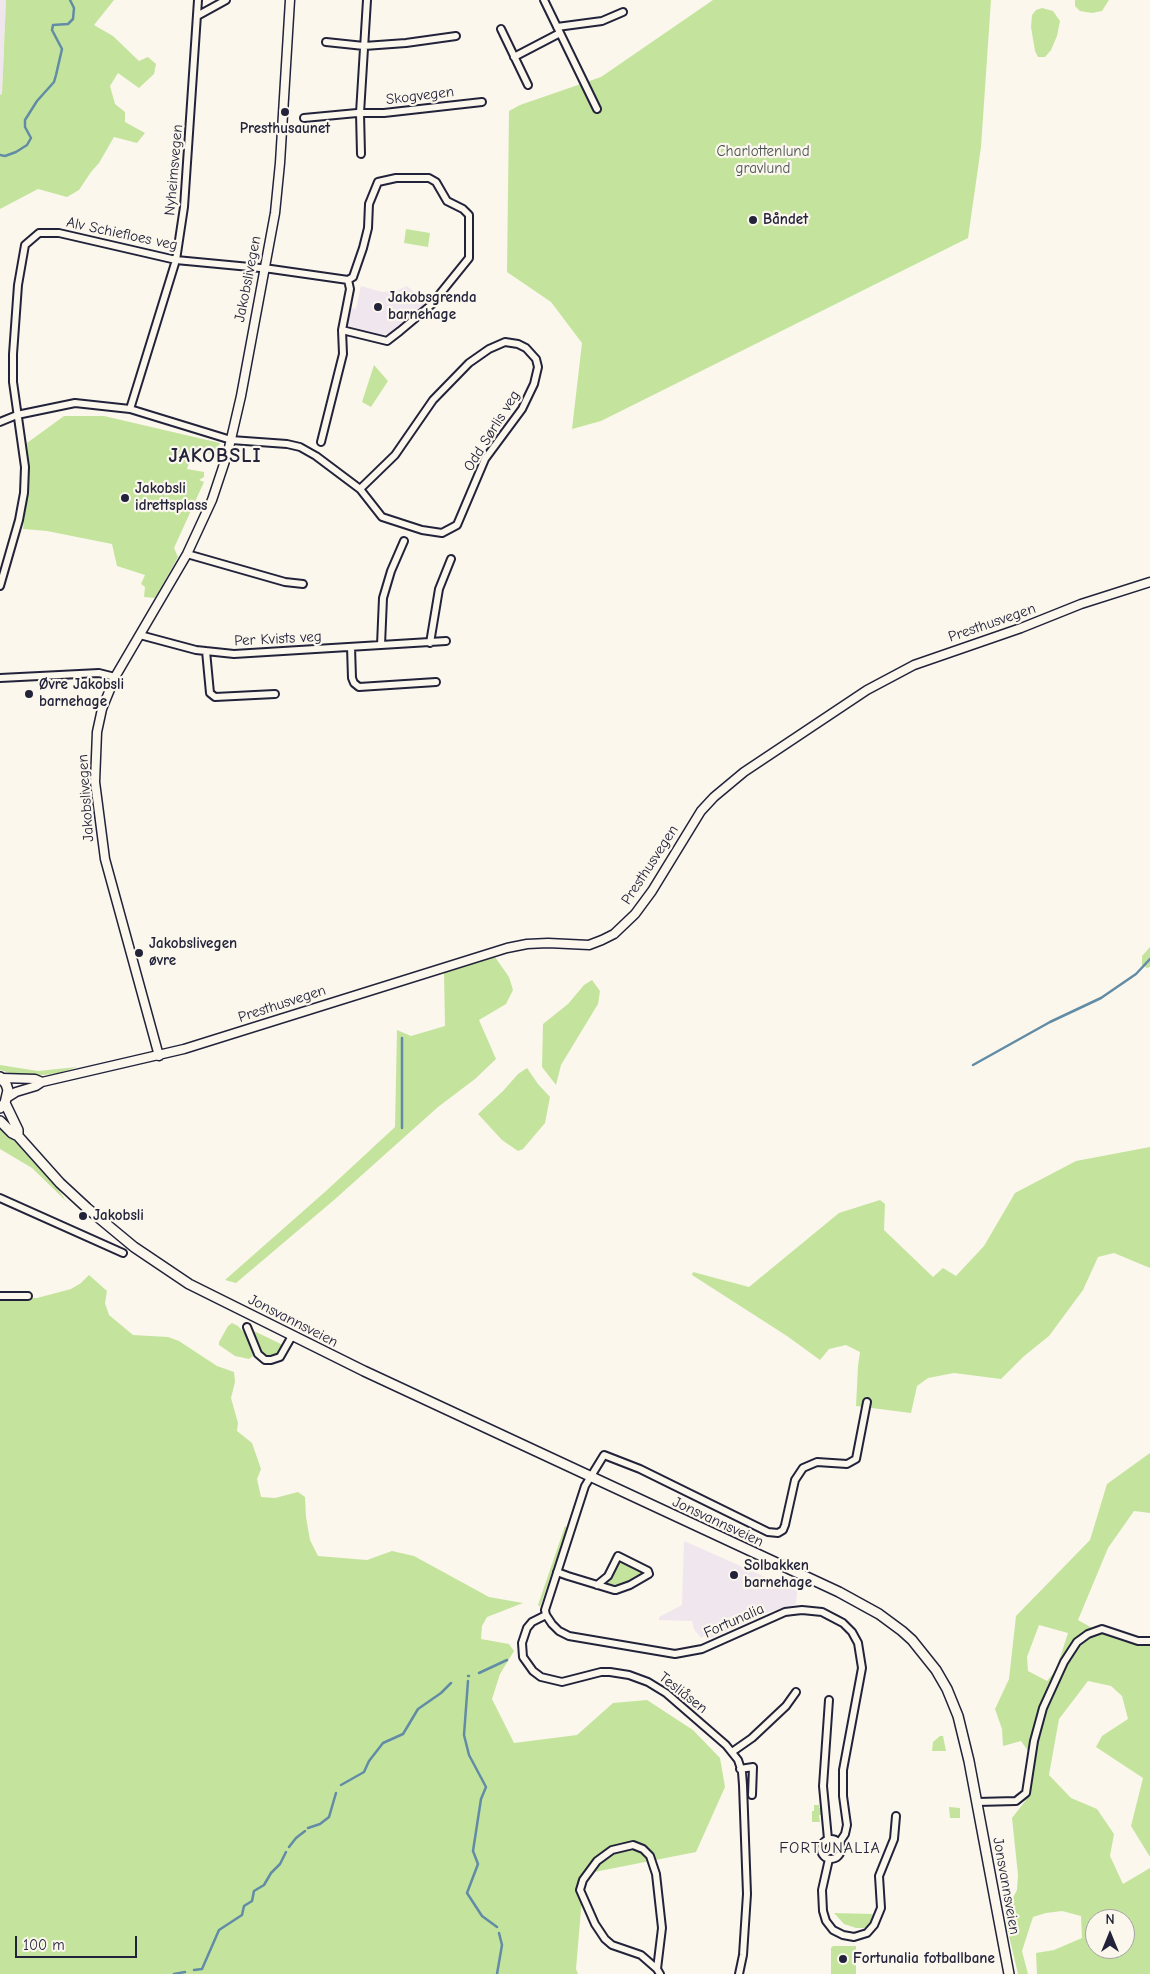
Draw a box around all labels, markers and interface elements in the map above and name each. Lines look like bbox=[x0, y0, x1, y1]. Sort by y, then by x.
street label: Skogvegen bbox=[385, 83, 455, 109]
marker: Presthusaunet bbox=[279, 106, 291, 118]
place label: Presthusaunet bbox=[240, 120, 330, 138]
street label: Nyheimsvegen bbox=[161, 124, 187, 216]
park label: Charlottenlund gravlund bbox=[716, 143, 810, 178]
place label: Båndet bbox=[763, 211, 808, 229]
street label: Alv Schiefloes veg bbox=[65, 213, 179, 255]
marker: Båndet bbox=[747, 214, 759, 226]
street label: Jakobslivegen bbox=[231, 234, 265, 324]
place label: Jakobsgrenda barnehage bbox=[388, 289, 477, 324]
marker: Jakobsgrenda barnehage bbox=[372, 301, 384, 313]
street label: Odd Sørlis veg bbox=[460, 387, 524, 475]
district label: JAKOBSLI bbox=[167, 444, 263, 468]
place label: Jakobsli idrettsplass bbox=[135, 480, 207, 515]
marker: Jakobsli idrettsplass bbox=[119, 492, 131, 504]
street label: Presthusvegen bbox=[946, 600, 1038, 646]
street label: Per Kvists veg bbox=[234, 628, 322, 650]
place label: Øvre Jakobsli barnehage bbox=[39, 676, 124, 711]
marker: Øvre Jakobsli barnehage bbox=[23, 688, 35, 700]
street label: Jakobslivegen bbox=[74, 754, 98, 842]
street label: Presthusvegen bbox=[618, 822, 682, 908]
place label: Jakobslivegen øvre bbox=[149, 935, 237, 970]
marker: Jakobslivegen øvre bbox=[133, 947, 145, 959]
street label: Presthusvegen bbox=[236, 981, 328, 1027]
place label: Jakobsli bbox=[93, 1207, 144, 1225]
marker: Jakobsli bbox=[77, 1210, 89, 1222]
street label: Jonsvannsveien bbox=[245, 1291, 341, 1351]
street label: Jonsvannsveien bbox=[670, 1493, 766, 1551]
place label: Solbakken barnehage bbox=[744, 1557, 812, 1592]
marker: Solbakken barnehage bbox=[728, 1569, 740, 1581]
street label: Fortunalia bbox=[701, 1600, 767, 1642]
street label: Tesliåsen bbox=[655, 1668, 711, 1718]
street label: Jonsvannsveien bbox=[989, 1836, 1023, 1936]
district label: FORTUNALIA bbox=[778, 1838, 882, 1858]
north arrow bbox=[1085, 1909, 1135, 1959]
text: N bbox=[1105, 1911, 1115, 1928]
scale bar bbox=[18, 1926, 140, 1958]
text: 100 m bbox=[23, 1936, 65, 1954]
place label: Fortunalia fotballbane bbox=[853, 1950, 995, 1968]
marker: Fortunalia fotballbane bbox=[837, 1953, 849, 1965]

